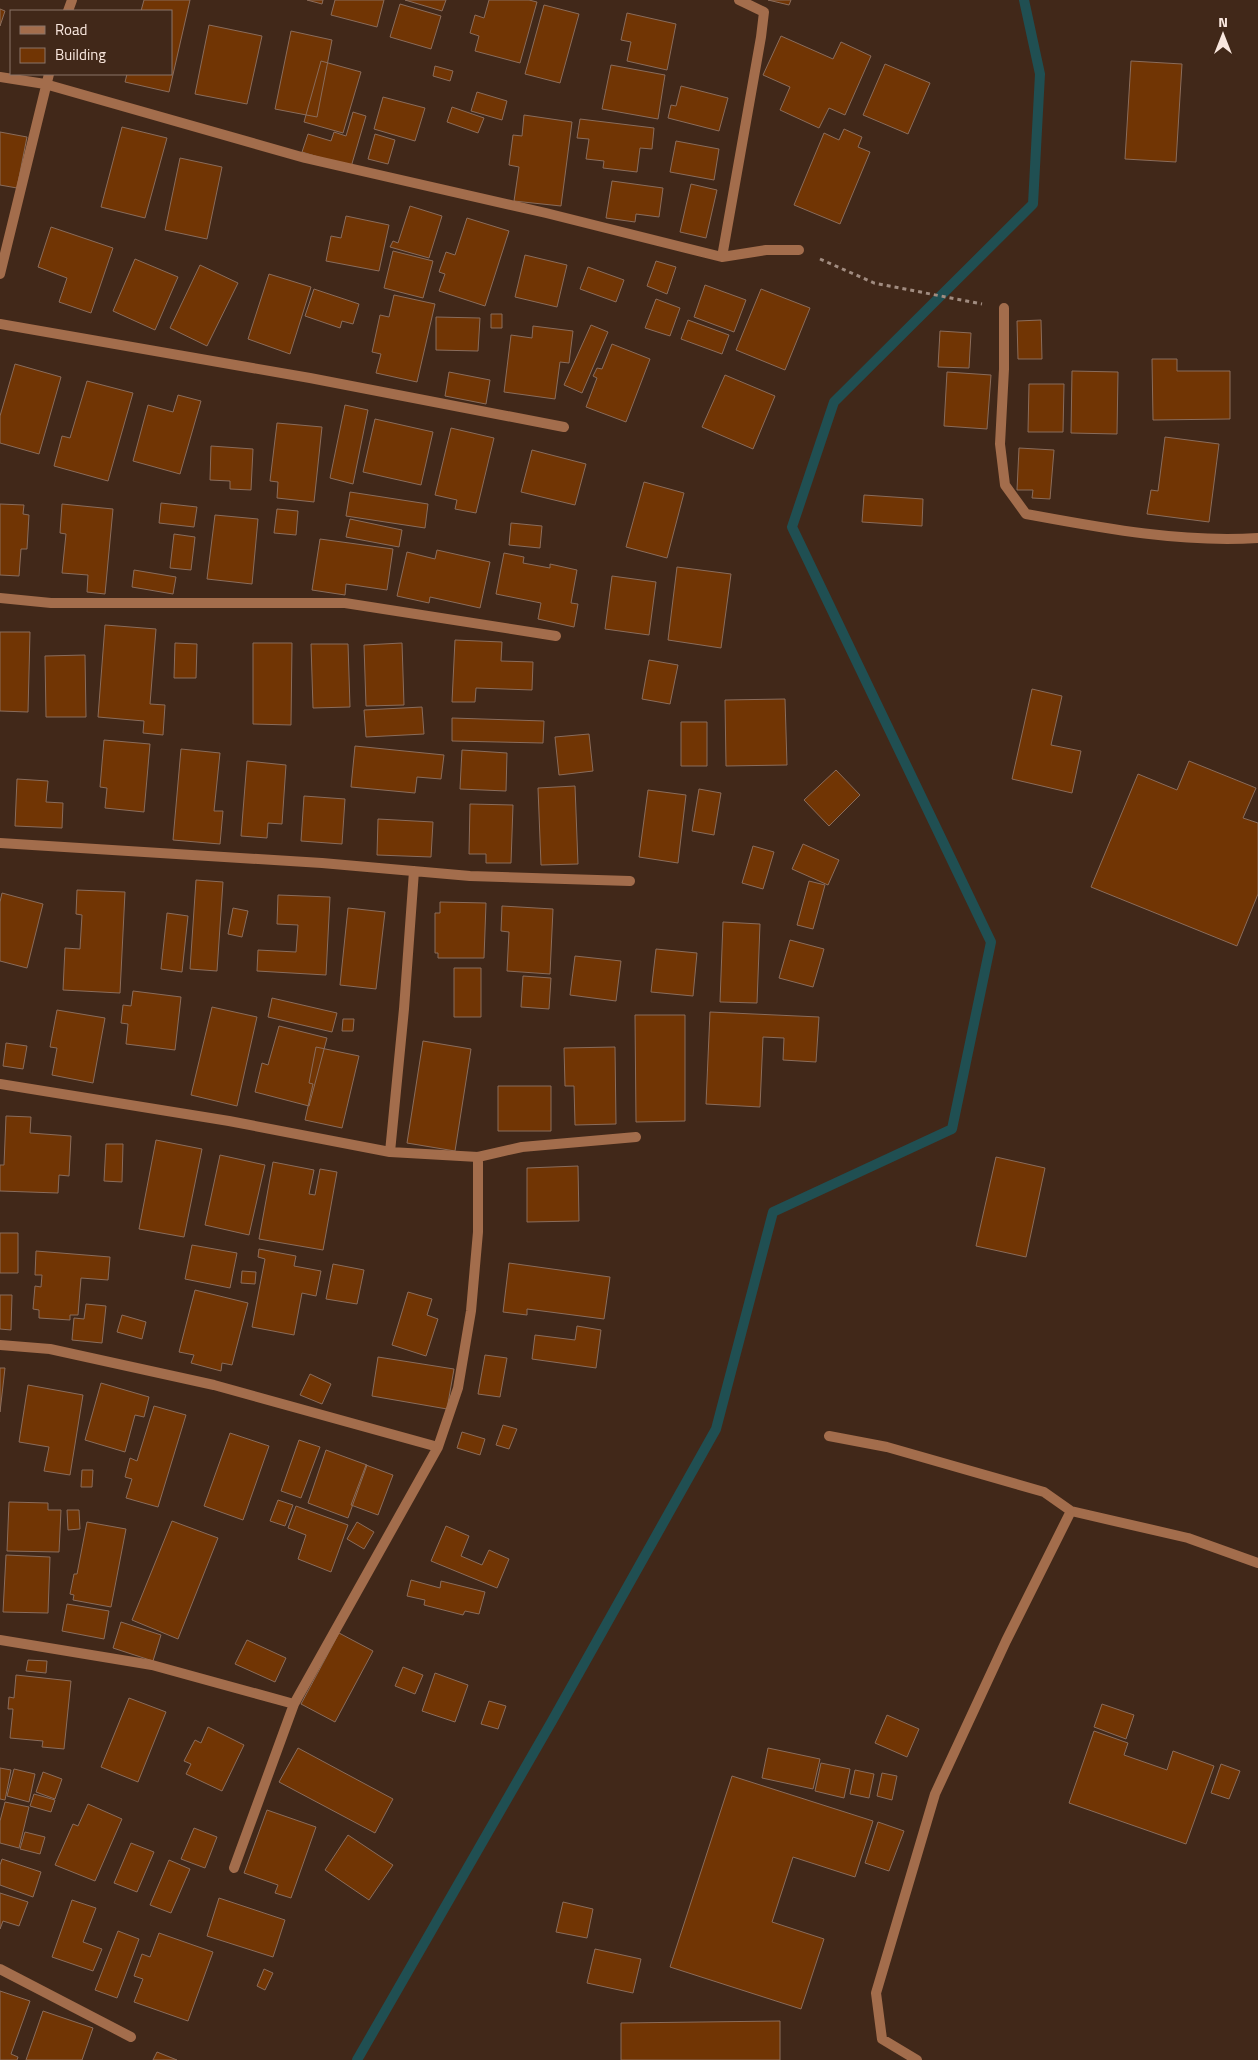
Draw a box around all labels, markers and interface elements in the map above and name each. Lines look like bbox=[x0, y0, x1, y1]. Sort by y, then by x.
legend bbox=[10, 10, 172, 75]
north arrow bbox=[1198, 10, 1248, 60]
text: N bbox=[1218, 11, 1228, 32]
text: Road bbox=[55, 18, 87, 41]
text: Building bbox=[55, 43, 106, 66]

